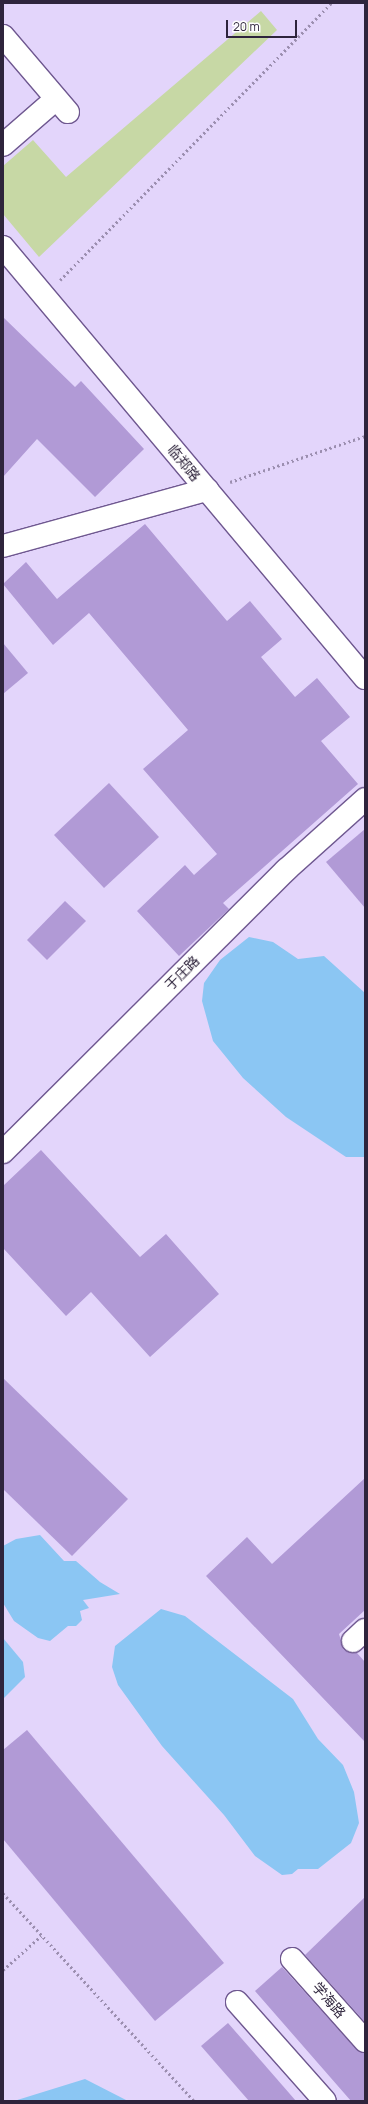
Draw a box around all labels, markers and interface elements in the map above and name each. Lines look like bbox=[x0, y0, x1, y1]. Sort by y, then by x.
scale bar bbox=[228, 12, 299, 38]
text: 20 m bbox=[233, 18, 260, 35]
street label: 临郑路 bbox=[164, 442, 204, 484]
street label: 于庄路 bbox=[161, 952, 203, 994]
street label: 学海路 bbox=[309, 1979, 349, 2021]

